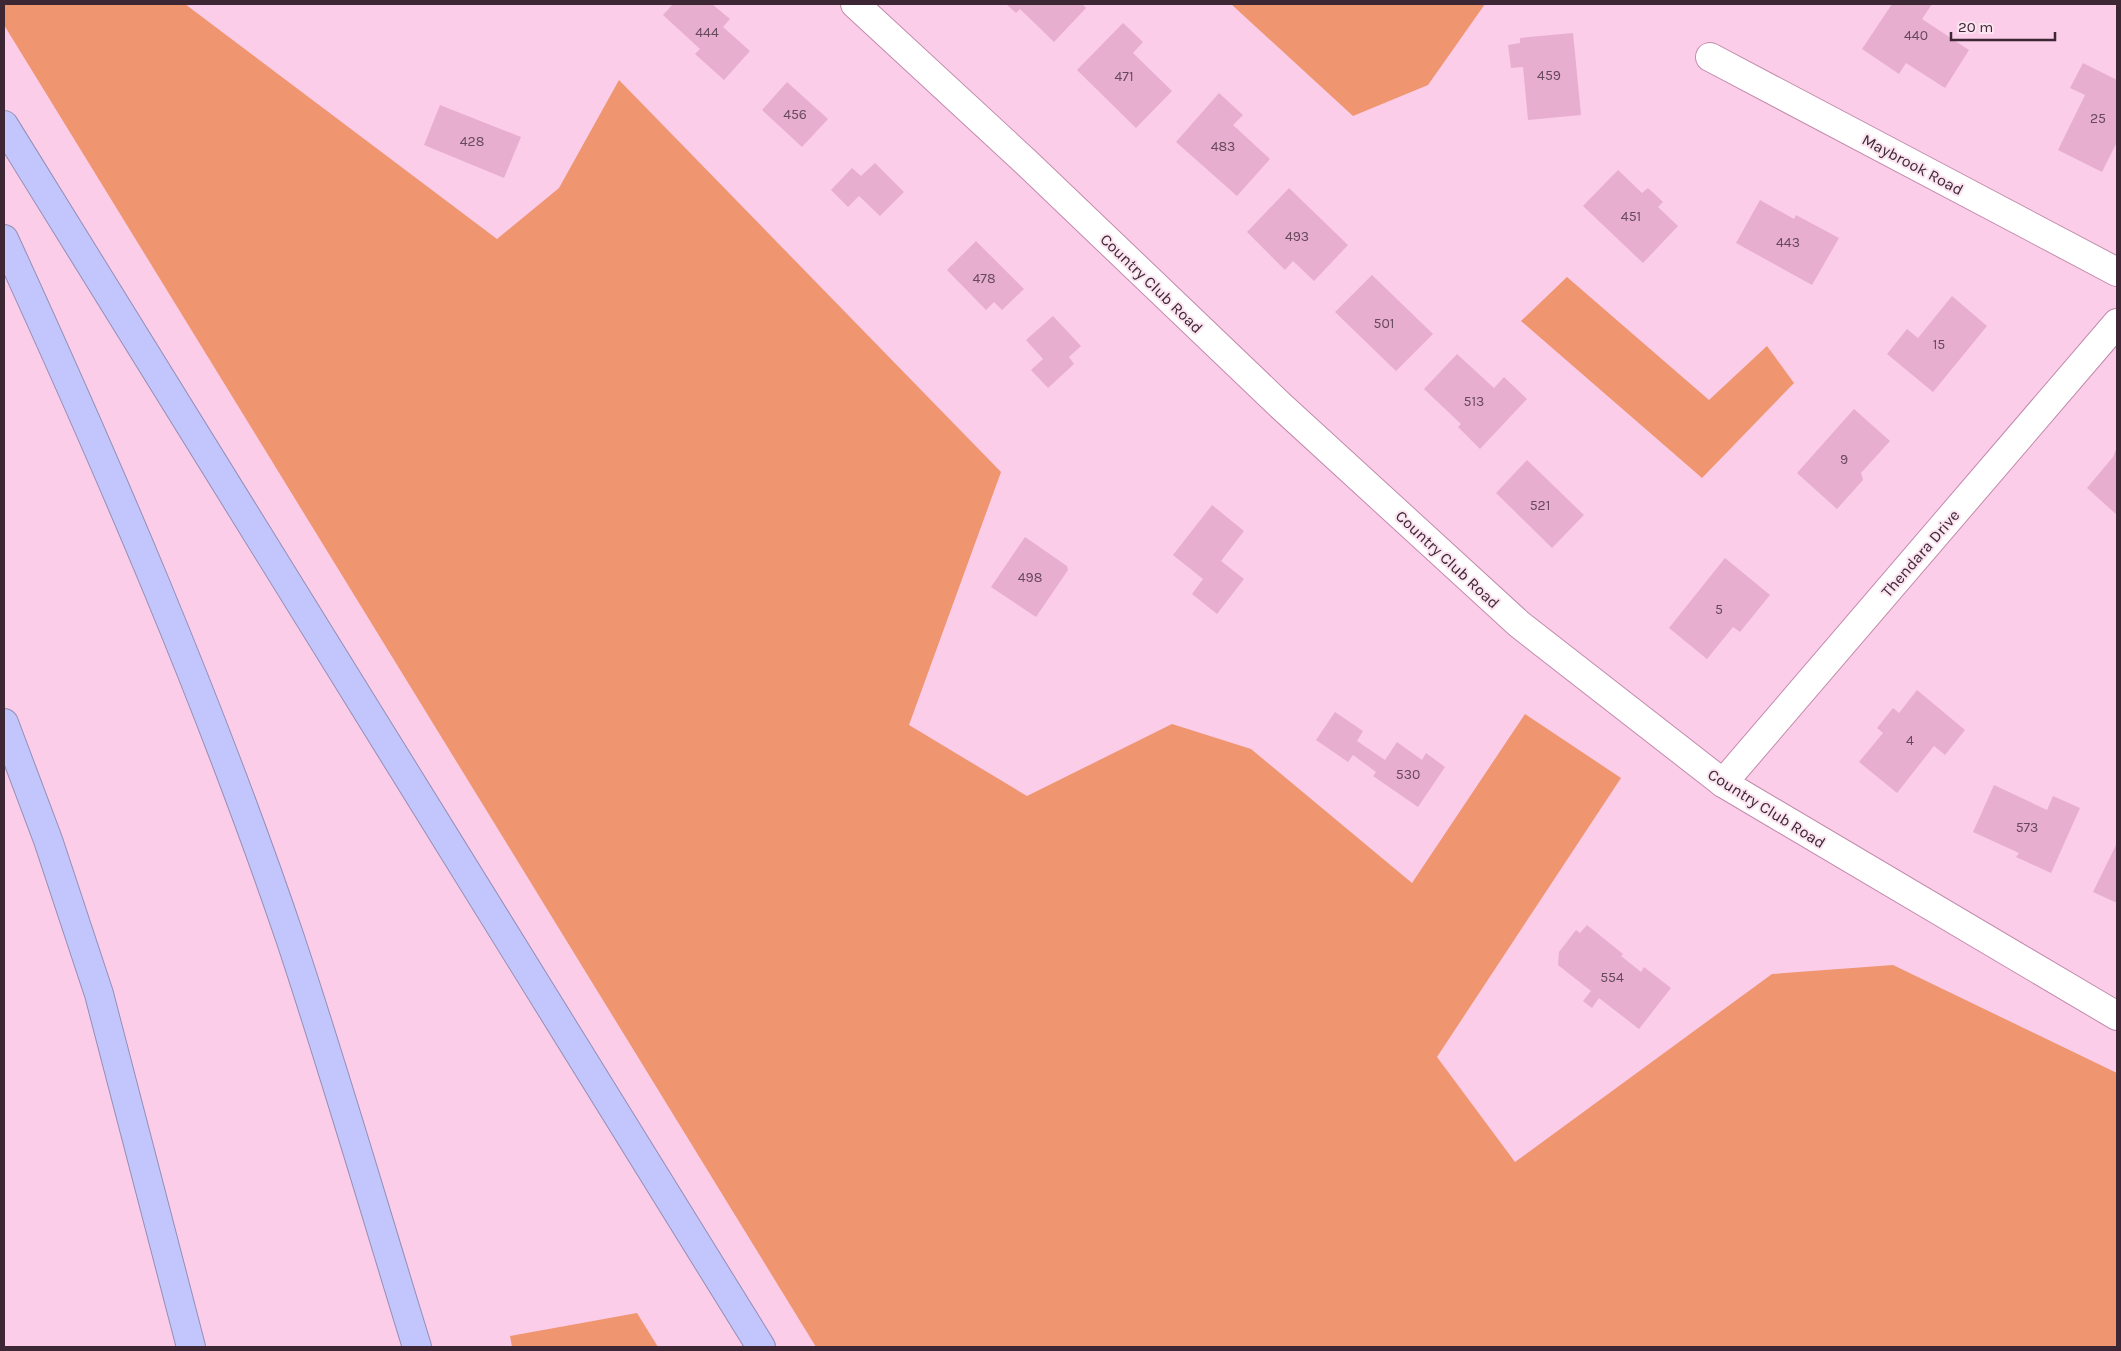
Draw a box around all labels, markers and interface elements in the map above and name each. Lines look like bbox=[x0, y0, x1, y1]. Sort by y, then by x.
scale bar bbox=[1951, 10, 2055, 42]
text: 20 m bbox=[1958, 18, 1993, 36]
house number: 444 bbox=[695, 24, 719, 41]
house number: 440 bbox=[1904, 27, 1928, 44]
house number: 459 bbox=[1537, 67, 1561, 84]
house number: 471 bbox=[1114, 68, 1134, 85]
house number: 456 bbox=[783, 106, 807, 123]
house number: 25 bbox=[2090, 110, 2106, 127]
street label: Maybrook Road bbox=[1859, 130, 1967, 199]
house number: 428 bbox=[460, 133, 484, 150]
house number: 483 bbox=[1211, 138, 1235, 155]
house number: 451 bbox=[1621, 208, 1641, 225]
house number: 493 bbox=[1285, 228, 1309, 245]
street label: Country Club Road bbox=[1096, 230, 1207, 337]
house number: 443 bbox=[1776, 234, 1800, 251]
house number: 478 bbox=[973, 270, 996, 287]
house number: 501 bbox=[1374, 315, 1394, 332]
house number: 15 bbox=[1933, 336, 1945, 353]
house number: 513 bbox=[1464, 393, 1484, 410]
house number: 9 bbox=[1840, 451, 1848, 468]
house number: 521 bbox=[1530, 497, 1550, 514]
street label: Country Club Road bbox=[1392, 506, 1504, 612]
street label: Thendara Drive bbox=[1877, 506, 1963, 601]
house number: 498 bbox=[1018, 569, 1042, 586]
house number: 5 bbox=[1715, 601, 1723, 618]
house number: 4 bbox=[1906, 732, 1914, 749]
street label: Country Club Road bbox=[1704, 765, 1829, 852]
house number: 530 bbox=[1396, 766, 1420, 783]
house number: 573 bbox=[2016, 819, 2038, 836]
house number: 554 bbox=[1600, 969, 1624, 986]

